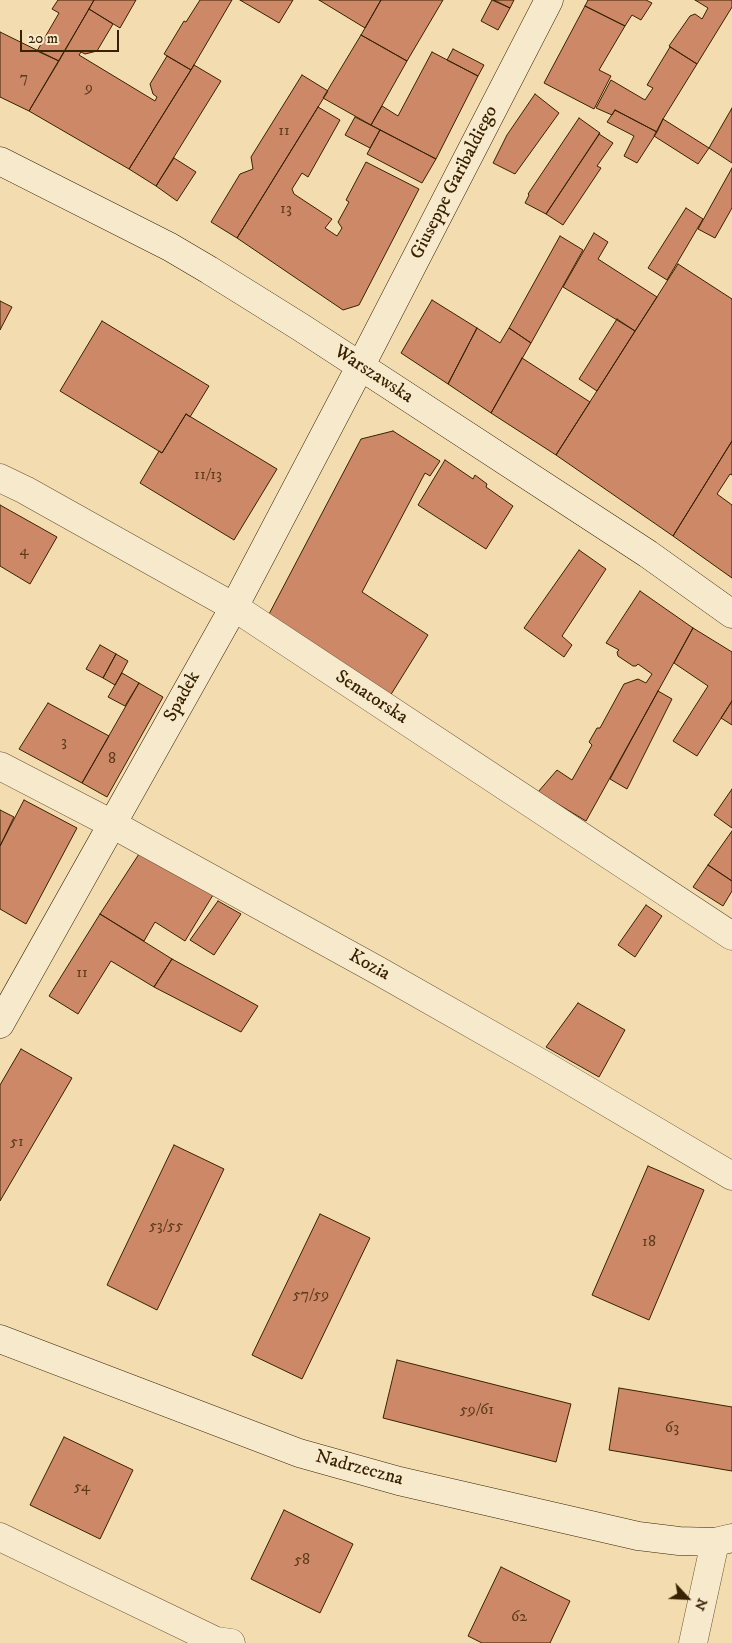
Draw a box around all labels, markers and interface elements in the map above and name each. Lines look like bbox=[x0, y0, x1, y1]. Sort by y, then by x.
scale bar bbox=[22, 20, 121, 52]
text: 20 m bbox=[28, 29, 58, 48]
house number: 7 bbox=[20, 69, 28, 89]
house number: 9 bbox=[85, 79, 93, 99]
street label: Giuseppe Garibaldiego bbox=[406, 102, 504, 264]
house number: 11 bbox=[278, 122, 290, 142]
house number: 13 bbox=[280, 200, 292, 220]
street label: Warszawska bbox=[329, 341, 417, 409]
house number: 11/13 bbox=[194, 466, 222, 486]
house number: 4 bbox=[19, 542, 29, 562]
street label: Senatorska bbox=[330, 666, 412, 730]
street label: Spadek bbox=[160, 668, 206, 726]
house number: 3 bbox=[61, 733, 67, 753]
house number: 8 bbox=[108, 750, 116, 770]
street label: Kozia bbox=[344, 945, 394, 987]
house number: 11 bbox=[76, 964, 88, 984]
house number: 51 bbox=[10, 1133, 24, 1153]
house number: 53/55 bbox=[149, 1217, 183, 1237]
house number: 18 bbox=[642, 1233, 656, 1253]
house number: 57/59 bbox=[293, 1286, 329, 1306]
house number: 59/61 bbox=[460, 1401, 494, 1421]
house number: 63 bbox=[665, 1419, 679, 1439]
street label: Nadrzeczna bbox=[312, 1446, 406, 1492]
house number: 54 bbox=[74, 1478, 90, 1498]
house number: 58 bbox=[294, 1551, 310, 1571]
north arrow bbox=[662, 1573, 712, 1623]
text: N bbox=[690, 1595, 711, 1613]
house number: 62 bbox=[511, 1608, 527, 1628]

